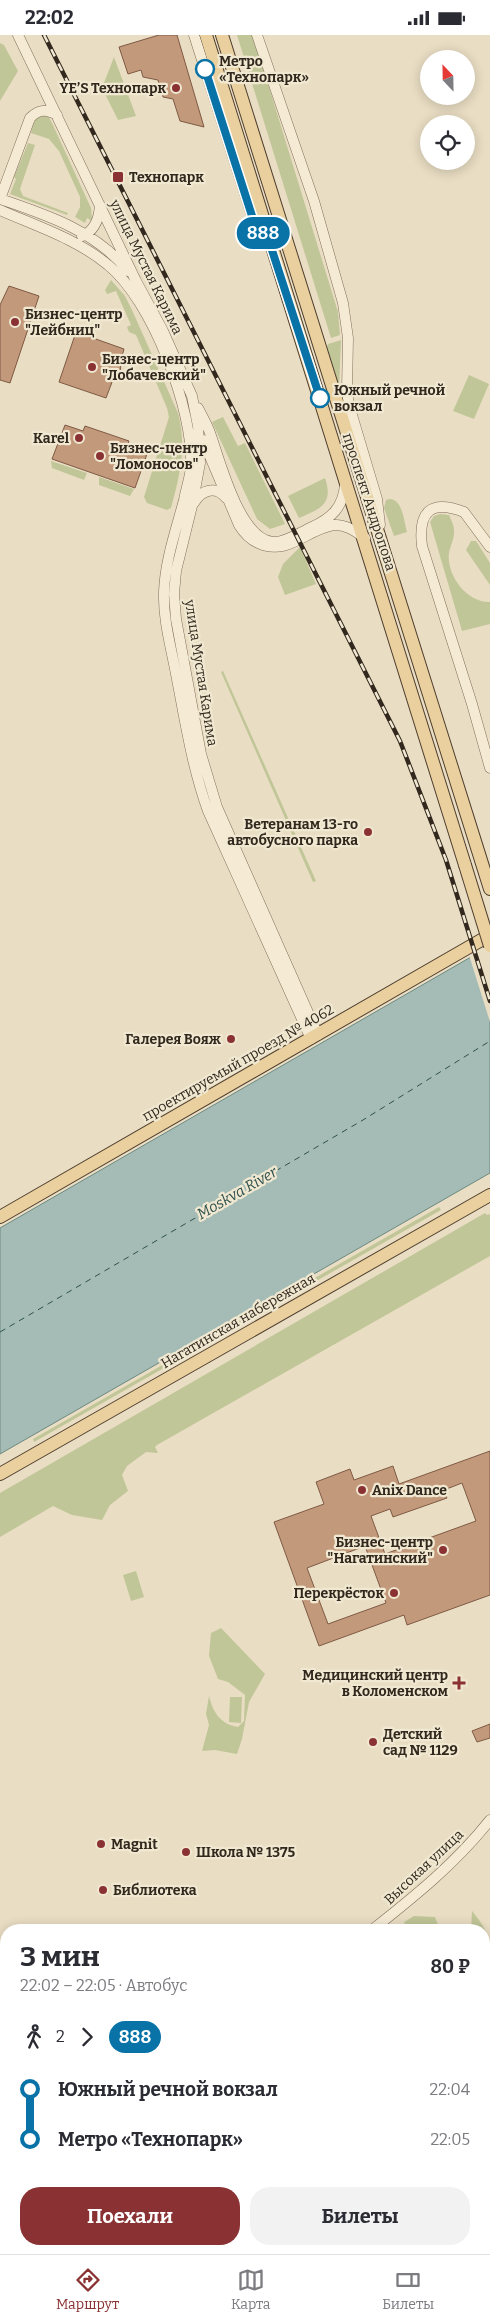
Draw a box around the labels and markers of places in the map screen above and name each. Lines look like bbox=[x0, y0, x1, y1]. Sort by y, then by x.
place label: Метро «Технопарк» bbox=[219, 53, 309, 86]
marker: Метро «Технопарк» bbox=[195, 59, 215, 79]
place label: YE’S Технопарк bbox=[60, 80, 166, 97]
marker: YE’S Технопарк bbox=[170, 82, 182, 94]
place label: Технопарк bbox=[129, 169, 204, 186]
marker: Технопарк bbox=[111, 170, 125, 184]
place label: Бизнес-центр "Лейбниц" bbox=[25, 306, 123, 339]
marker: Бизнес-центр "Лейбниц" bbox=[9, 316, 21, 328]
place label: Бизнес-центр "Лобачевский" bbox=[102, 351, 206, 384]
marker: Бизнес-центр "Лобачевский" bbox=[86, 361, 98, 373]
place label: Южный речной вокзал bbox=[334, 382, 446, 415]
marker: Южный речной вокзал bbox=[310, 388, 330, 408]
place label: Karel bbox=[33, 430, 70, 447]
marker: Karel bbox=[73, 432, 85, 444]
place label: Бизнес-центр "Ломоносов" bbox=[110, 440, 208, 473]
marker: Бизнес-центр "Ломоносов" bbox=[94, 450, 106, 462]
place label: Ветеранам 13-го автобусного парка bbox=[227, 816, 358, 849]
marker: Ветеранам 13-го автобусного парка bbox=[362, 826, 374, 838]
place label: Галерея Вояж bbox=[125, 1031, 222, 1048]
marker: Галерея Вояж bbox=[225, 1033, 237, 1045]
place label: Anix Dance bbox=[372, 1482, 447, 1499]
marker: Anix Dance bbox=[356, 1484, 368, 1496]
place label: Бизнес-центр "Нагатинский" bbox=[327, 1534, 433, 1567]
marker: Бизнес-центр "Нагатинский" bbox=[437, 1544, 449, 1556]
place label: Перекрёсток bbox=[294, 1585, 384, 1602]
marker: Перекрёсток bbox=[388, 1587, 400, 1599]
place label: Медицинский центр в Коломенском bbox=[302, 1667, 448, 1700]
marker: Медицинский центр в Коломенском bbox=[452, 1676, 466, 1690]
place label: Детский сад № 1129 bbox=[383, 1726, 458, 1759]
marker: Детский сад № 1129 bbox=[367, 1736, 379, 1748]
place label: Magnit bbox=[111, 1836, 158, 1853]
marker: Magnit bbox=[95, 1838, 107, 1850]
place label: Школа № 1375 bbox=[196, 1844, 295, 1861]
marker: Школа № 1375 bbox=[180, 1846, 192, 1858]
place label: Библиотека bbox=[113, 1882, 197, 1899]
marker: Библиотека bbox=[97, 1884, 109, 1896]

